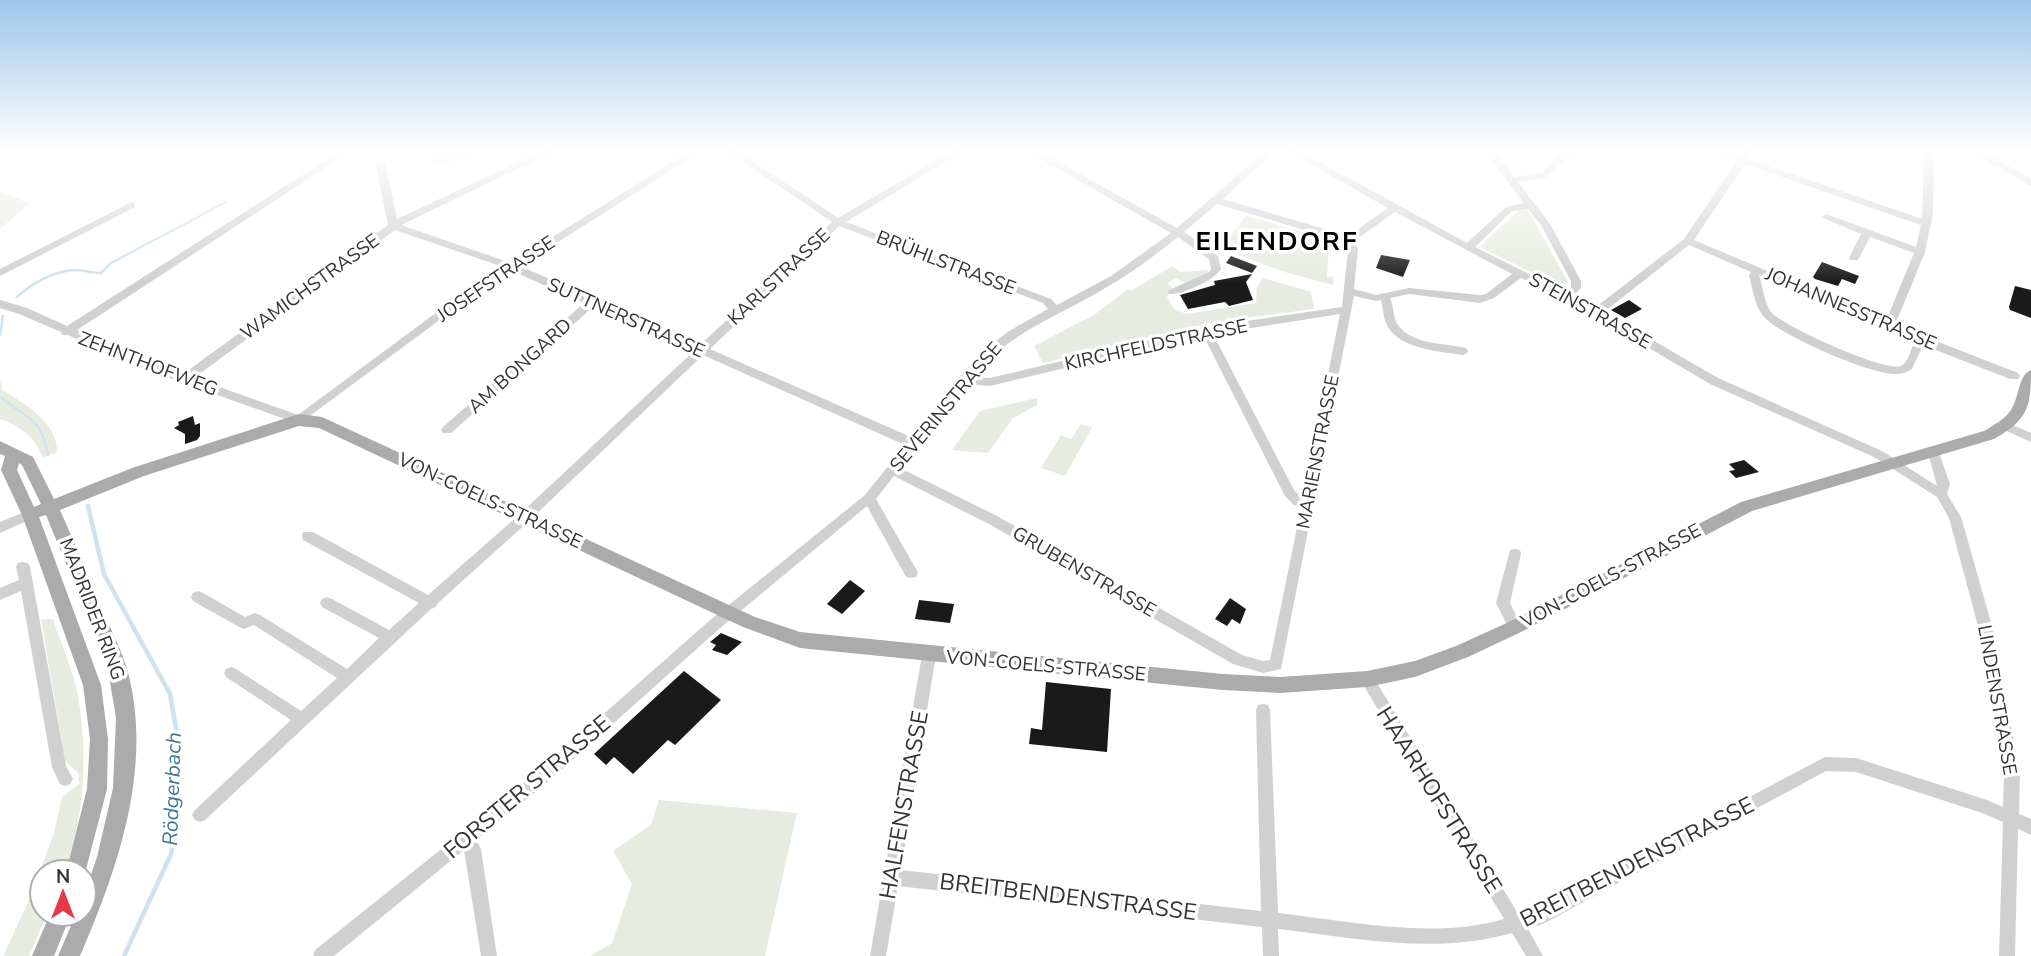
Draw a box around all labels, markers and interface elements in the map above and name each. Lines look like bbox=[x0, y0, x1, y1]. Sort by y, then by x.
street label: KARLSTRASSE bbox=[722, 223, 836, 331]
street label: BRÜHLSTRASSE bbox=[873, 224, 1019, 302]
district label: EILENDORF bbox=[1195, 224, 1359, 259]
street label: WAMICHSTRASSE bbox=[235, 228, 385, 346]
street label: JOSEFSTRASSE bbox=[431, 230, 560, 329]
street label: JOHANNESSTRASSE bbox=[1761, 261, 1940, 357]
street label: STEINSTRASSE bbox=[1524, 267, 1656, 355]
street label: SUTTNERSTRASSE bbox=[543, 272, 709, 364]
street label: AM BONGARD bbox=[463, 313, 577, 419]
street label: KIRCHFELDSTRASSE bbox=[1062, 313, 1250, 377]
street label: ZEHNTHOFWEG bbox=[75, 325, 221, 403]
street label: SEVERINSTRASSE bbox=[884, 337, 1008, 477]
street label: MARIENSTRASSE bbox=[1290, 373, 1346, 531]
street label: VON-COELS-STRASSE bbox=[393, 446, 586, 555]
street label: VON-COELS-STRASSE bbox=[1516, 517, 1706, 635]
street label: GRUBENSTRASSE bbox=[1007, 520, 1161, 624]
street label: MADRIDER RING bbox=[53, 534, 131, 684]
street label: LINDENSTRASSE bbox=[1971, 623, 2023, 777]
street label: VON-COELS-STRASSE bbox=[944, 644, 1147, 688]
street label: HAARHOFSTRASSE bbox=[1369, 701, 1509, 899]
street label: FORSTER STRASSE bbox=[437, 708, 617, 866]
street label: HALFENSTRASSE bbox=[872, 708, 936, 902]
water label: Rödgerbach bbox=[156, 732, 188, 846]
street label: BREITBENDENSTRASSE bbox=[1515, 789, 1759, 935]
north arrow bbox=[28, 858, 98, 928]
text: N bbox=[56, 864, 70, 890]
street label: BREITBENDENSTRASSE bbox=[938, 866, 1198, 928]

